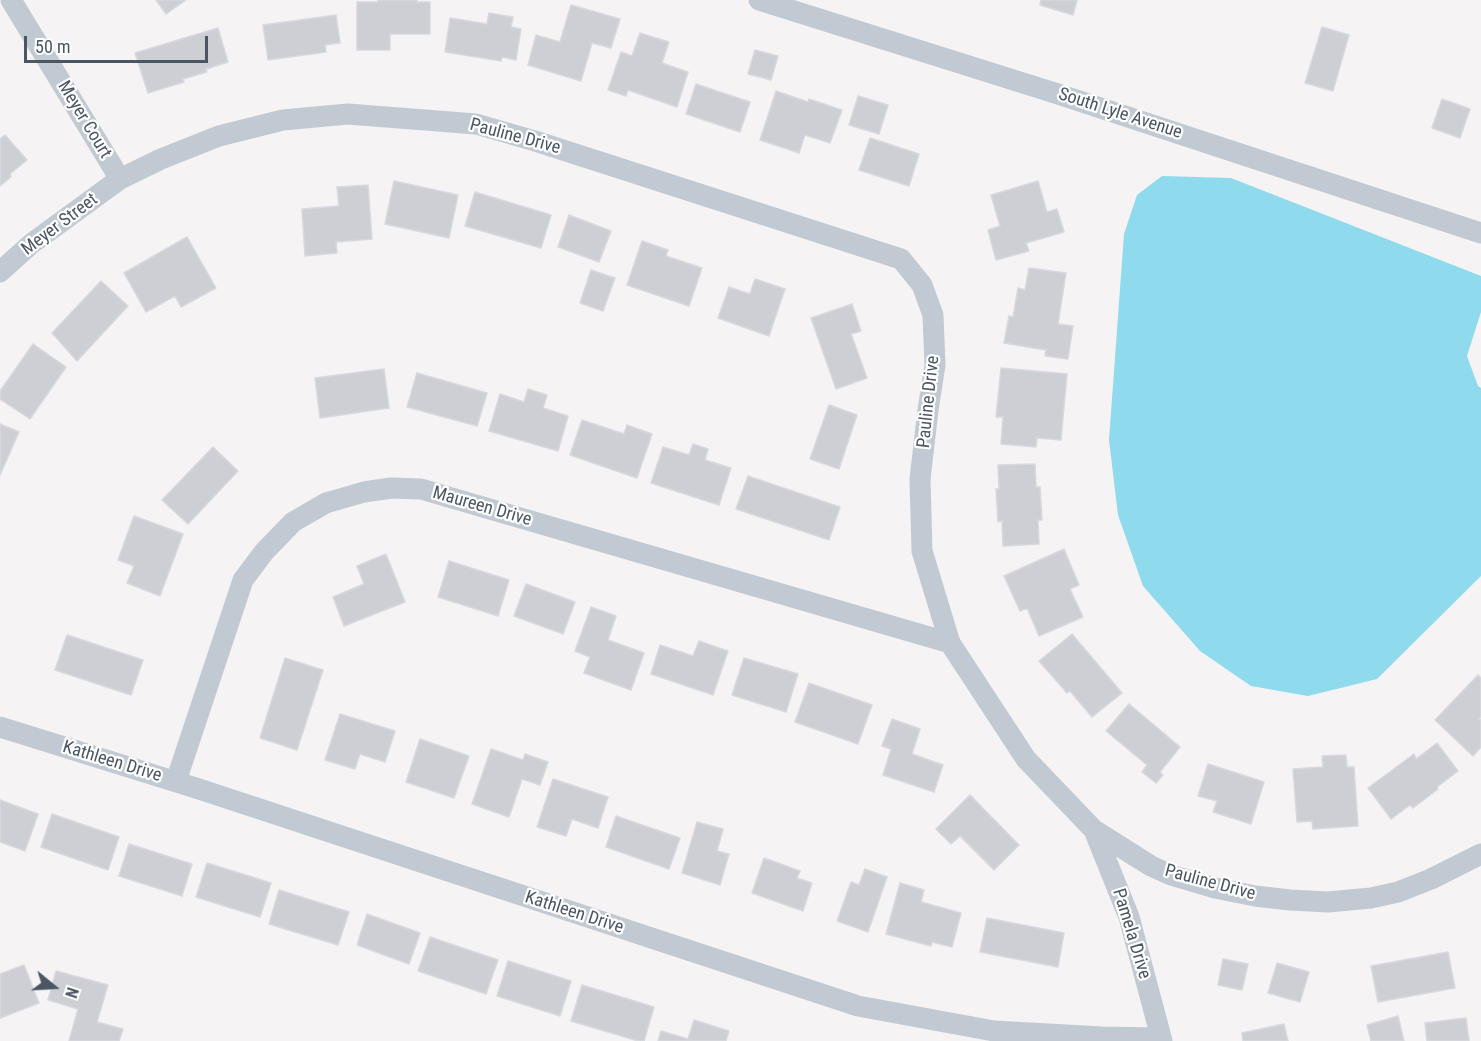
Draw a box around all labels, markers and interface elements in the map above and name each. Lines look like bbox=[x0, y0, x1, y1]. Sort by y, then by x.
scale bar bbox=[27, 24, 212, 62]
text: 50 m bbox=[35, 36, 70, 57]
street label: Meyer Court bbox=[52, 77, 116, 163]
street label: South Lyle Avenue bbox=[1055, 84, 1185, 144]
street label: Pauline Drive bbox=[467, 115, 563, 159]
street label: Meyer Street bbox=[18, 189, 102, 261]
street label: Pauline Drive bbox=[913, 355, 945, 449]
street label: Maureen Drive bbox=[430, 483, 534, 531]
street label: Kathleen Drive bbox=[60, 737, 164, 787]
street label: Pauline Drive bbox=[1162, 861, 1258, 905]
street label: Pamela Drive bbox=[1107, 886, 1155, 982]
street label: Kathleen Drive bbox=[522, 887, 626, 939]
north arrow bbox=[24, 957, 84, 1017]
text: N bbox=[61, 985, 82, 1000]

